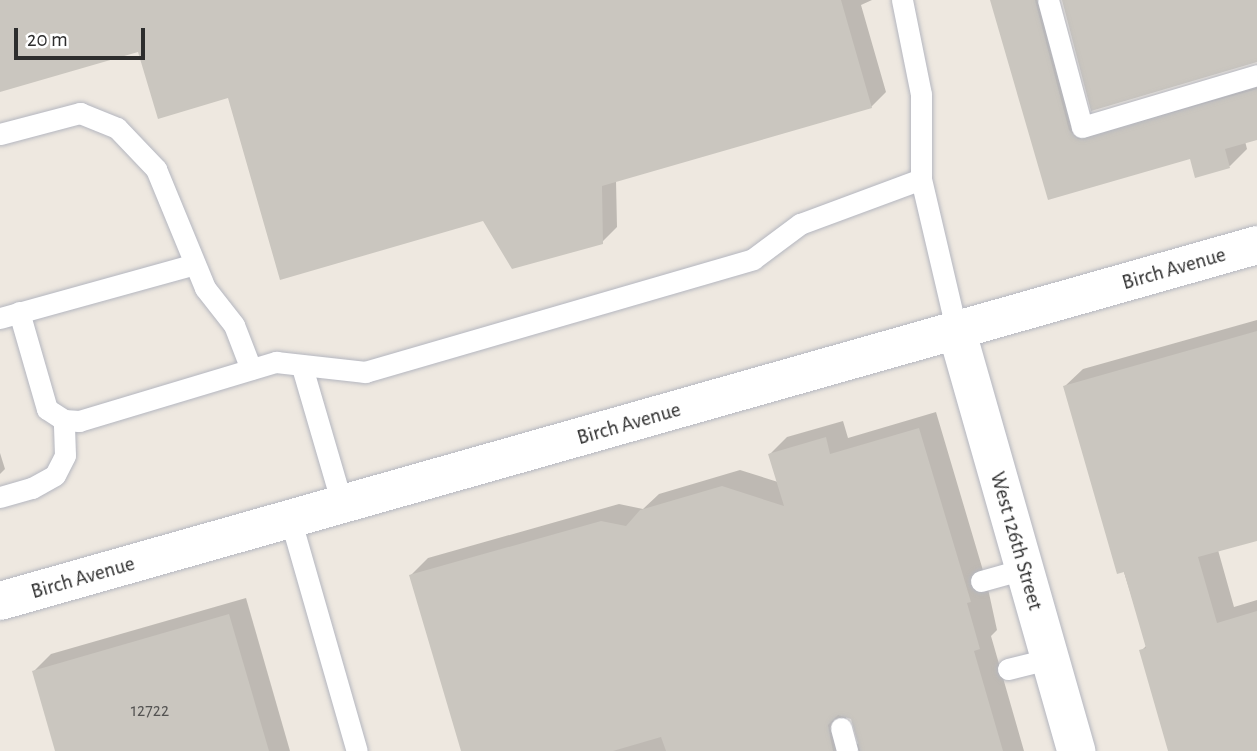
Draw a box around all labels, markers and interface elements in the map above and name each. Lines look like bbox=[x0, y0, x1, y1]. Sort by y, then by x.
scale bar bbox=[18, 14, 149, 58]
text: 20 m bbox=[27, 29, 68, 50]
street label: Birch Avenue bbox=[1119, 242, 1229, 296]
street label: Birch Avenue bbox=[574, 397, 684, 451]
street label: West 126th Street bbox=[984, 469, 1048, 613]
street label: Birch Avenue bbox=[28, 551, 138, 605]
house number: 12722 bbox=[131, 700, 169, 722]

